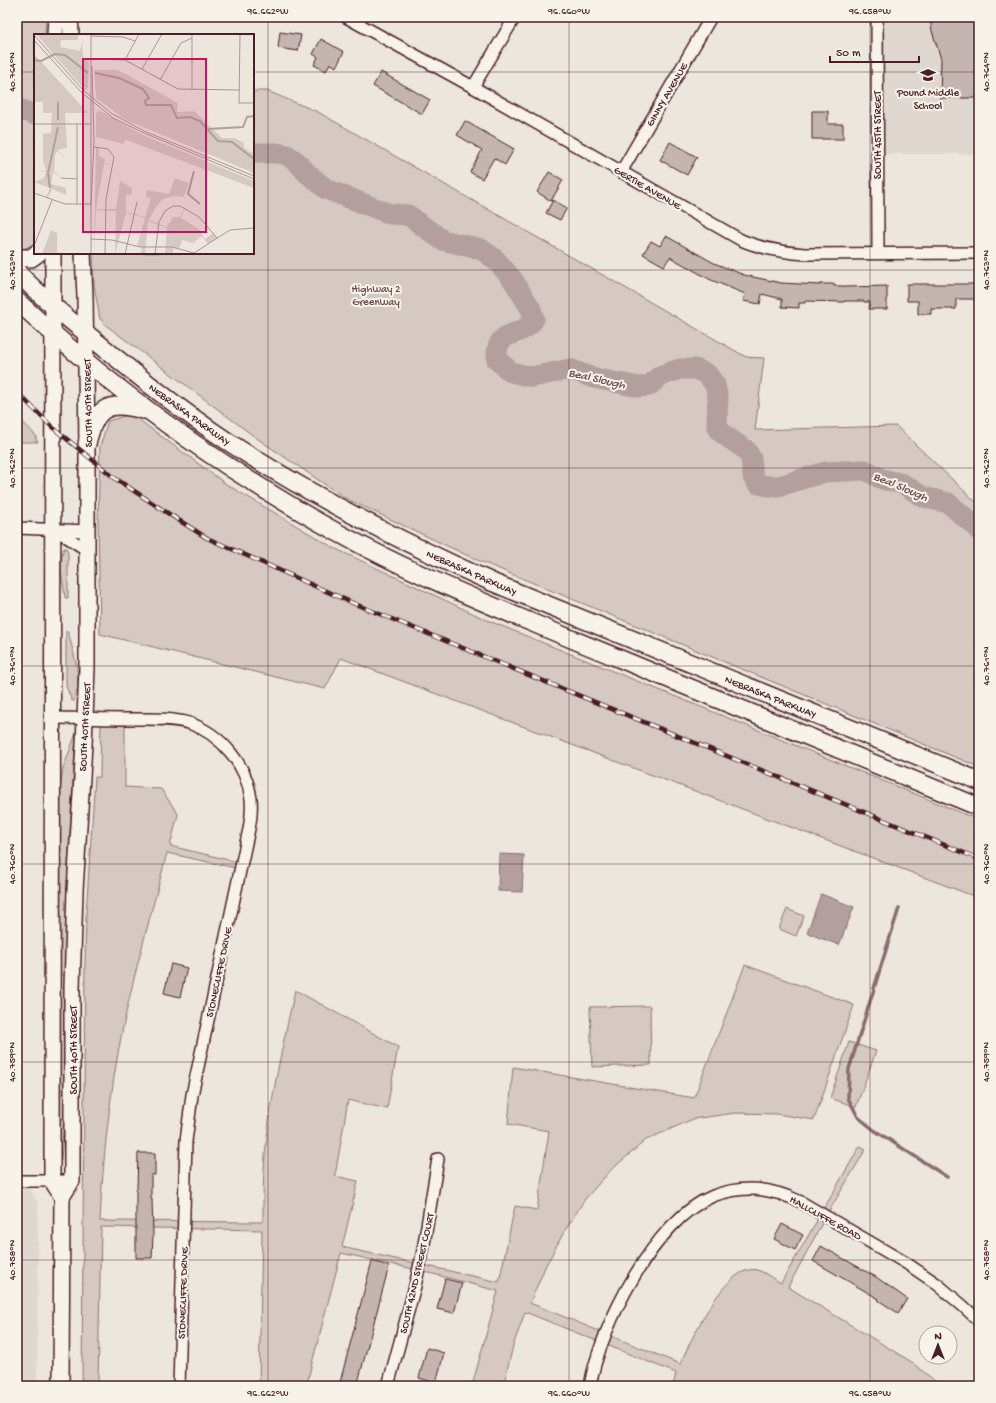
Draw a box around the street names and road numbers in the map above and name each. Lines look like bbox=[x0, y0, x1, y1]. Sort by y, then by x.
street label: GINNY AVENUE bbox=[645, 60, 691, 129]
street label: SOUTH 45TH STREET bbox=[873, 90, 885, 179]
street label: GERTIE AVENUE bbox=[611, 165, 684, 213]
street label: SOUTH 40TH STREET bbox=[82, 358, 96, 447]
street label: NEBRASKA PARKWAY bbox=[146, 382, 232, 449]
street label: NEBRASKA PARKWAY bbox=[424, 549, 518, 599]
street label: NEBRASKA PARKWAY bbox=[723, 674, 818, 722]
street label: SOUTH 40TH STREET bbox=[78, 682, 94, 772]
street label: STONECLIFFE DRIVE bbox=[205, 925, 236, 1019]
street label: SOUTH 40TH STREET bbox=[69, 1005, 81, 1094]
street label: HALLCLIFFE ROAD bbox=[787, 1194, 864, 1244]
street label: SOUTH 42ND STREET COURT bbox=[398, 1211, 438, 1335]
street label: STONECLIFFE DRIVE bbox=[176, 1246, 192, 1339]

